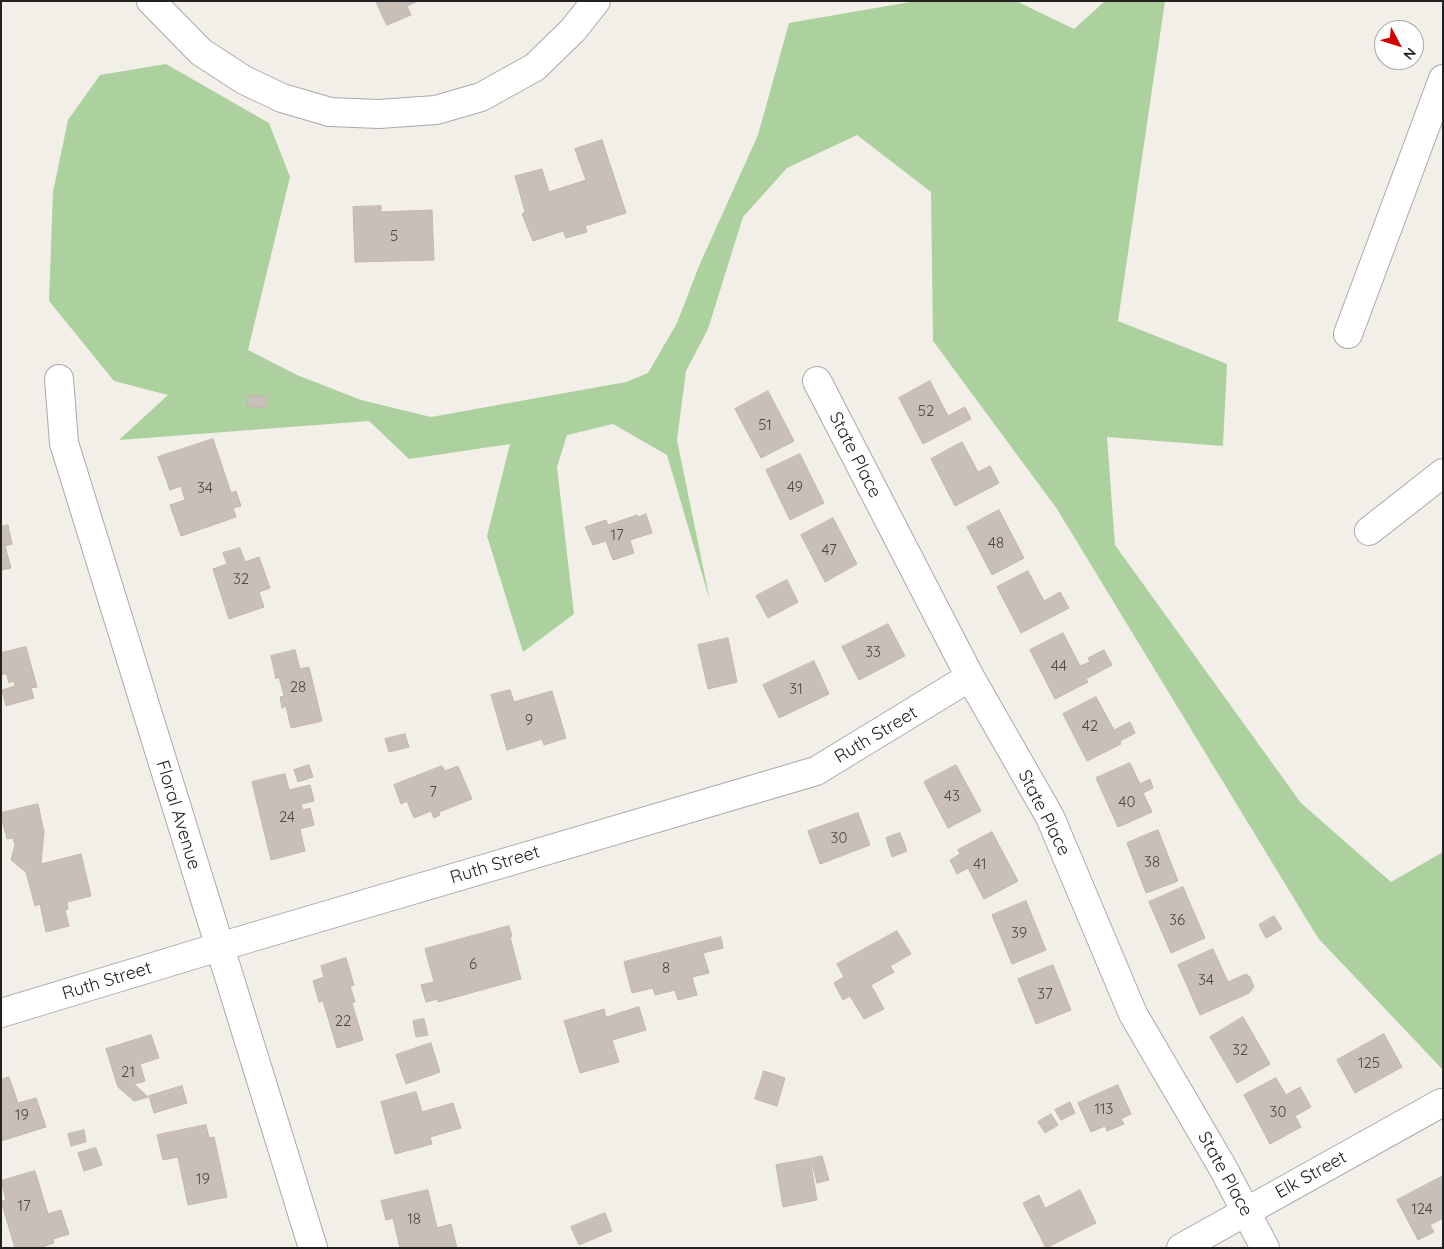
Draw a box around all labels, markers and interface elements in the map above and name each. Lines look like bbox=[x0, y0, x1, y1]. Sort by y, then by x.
north arrow bbox=[1374, 20, 1424, 70]
text: N bbox=[1400, 44, 1420, 64]
house number: 5 bbox=[390, 227, 398, 245]
house number: 52 bbox=[918, 402, 934, 420]
street label: State Place bbox=[824, 408, 886, 502]
house number: 51 bbox=[758, 416, 772, 434]
house number: 49 bbox=[787, 478, 803, 496]
house number: 34 bbox=[197, 479, 213, 497]
house number: 17 bbox=[610, 526, 624, 544]
house number: 48 bbox=[988, 534, 1004, 552]
house number: 47 bbox=[821, 541, 837, 559]
house number: 32 bbox=[233, 570, 249, 588]
house number: 33 bbox=[865, 643, 881, 661]
house number: 44 bbox=[1051, 657, 1067, 675]
house number: 28 bbox=[290, 678, 306, 696]
house number: 31 bbox=[789, 680, 803, 698]
street label: Ruth Street bbox=[831, 702, 921, 768]
house number: 9 bbox=[525, 711, 533, 729]
house number: 42 bbox=[1082, 717, 1098, 735]
street label: Floral Avenue bbox=[151, 758, 205, 872]
street label: State Place bbox=[1013, 766, 1075, 860]
house number: 7 bbox=[429, 783, 437, 801]
house number: 43 bbox=[944, 787, 960, 805]
house number: 40 bbox=[1119, 793, 1135, 811]
house number: 24 bbox=[279, 808, 295, 826]
house number: 30 bbox=[831, 829, 847, 847]
street label: Ruth Street bbox=[448, 841, 542, 889]
house number: 38 bbox=[1144, 853, 1160, 871]
house number: 41 bbox=[973, 855, 987, 873]
house number: 36 bbox=[1169, 911, 1185, 929]
house number: 39 bbox=[1011, 924, 1027, 942]
house number: 6 bbox=[469, 955, 477, 973]
street label: Ruth Street bbox=[60, 957, 154, 1005]
house number: 8 bbox=[662, 959, 670, 977]
house number: 34 bbox=[1198, 971, 1214, 989]
house number: 37 bbox=[1037, 985, 1053, 1003]
house number: 22 bbox=[335, 1012, 351, 1030]
house number: 32 bbox=[1232, 1041, 1248, 1059]
house number: 125 bbox=[1358, 1054, 1380, 1072]
house number: 21 bbox=[121, 1063, 135, 1081]
house number: 113 bbox=[1095, 1100, 1113, 1118]
house number: 30 bbox=[1270, 1103, 1286, 1121]
house number: 19 bbox=[15, 1106, 29, 1124]
street label: State Place bbox=[1193, 1128, 1257, 1220]
street label: Elk Street bbox=[1272, 1147, 1350, 1203]
house number: 19 bbox=[196, 1170, 210, 1188]
house number: 17 bbox=[17, 1197, 31, 1215]
house number: 124 bbox=[1411, 1200, 1433, 1218]
house number: 18 bbox=[407, 1210, 421, 1228]

